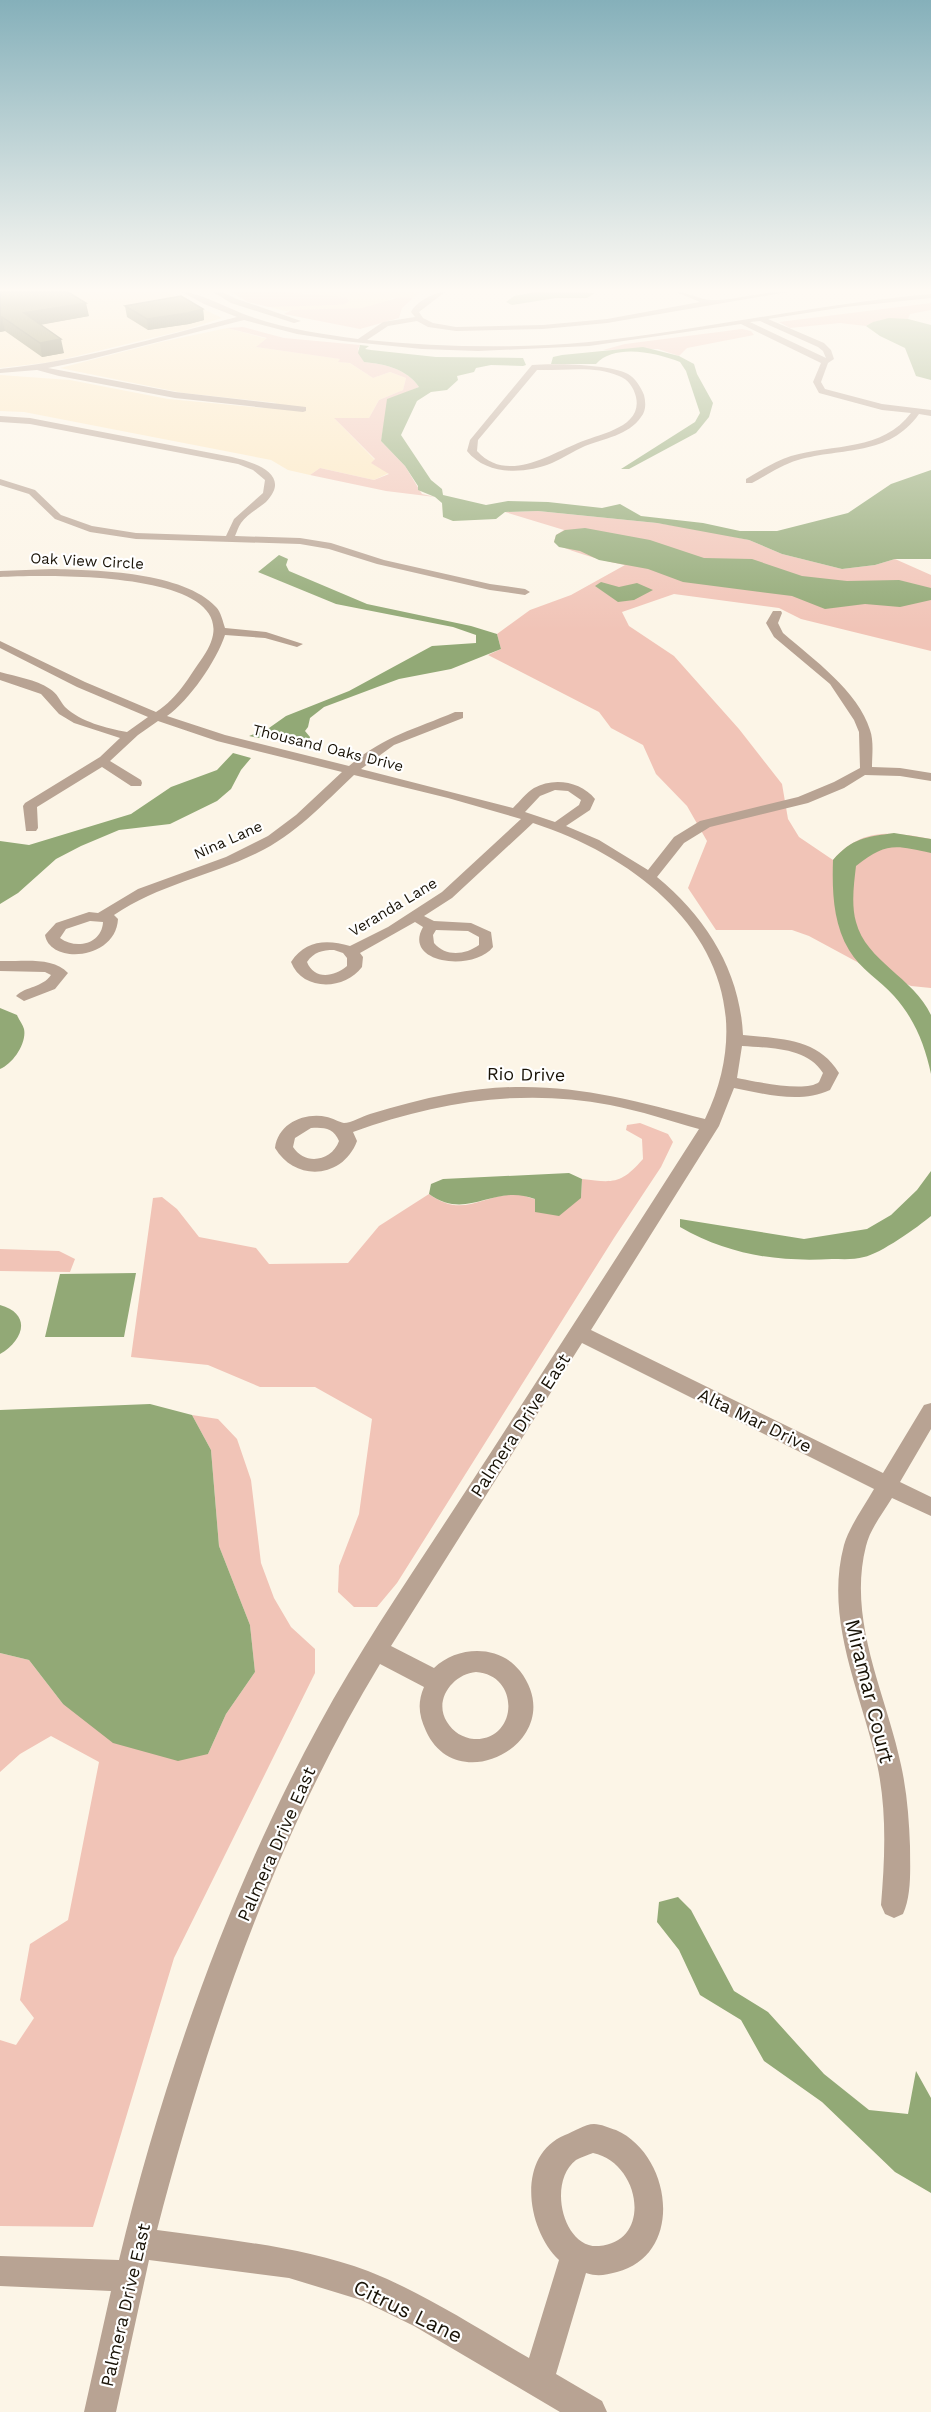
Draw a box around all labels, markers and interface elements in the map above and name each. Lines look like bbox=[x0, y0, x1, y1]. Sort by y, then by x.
street label: Oak View Circle bbox=[30, 549, 144, 573]
street label: Thousand Oaks Drive bbox=[251, 721, 405, 775]
street label: Nina Lane bbox=[191, 817, 265, 863]
street label: Veranda Lane bbox=[346, 874, 440, 940]
street label: Rio Drive bbox=[487, 1063, 565, 1085]
street label: Palmera Drive East bbox=[466, 1349, 574, 1501]
street label: Alta Mar Drive bbox=[695, 1383, 815, 1457]
street label: Miramar Court bbox=[840, 1616, 900, 1766]
street label: Palmera Drive East bbox=[232, 1763, 320, 1924]
street label: Palmera Drive East bbox=[96, 2221, 154, 2389]
street label: Citrus Lane bbox=[349, 2274, 467, 2348]

